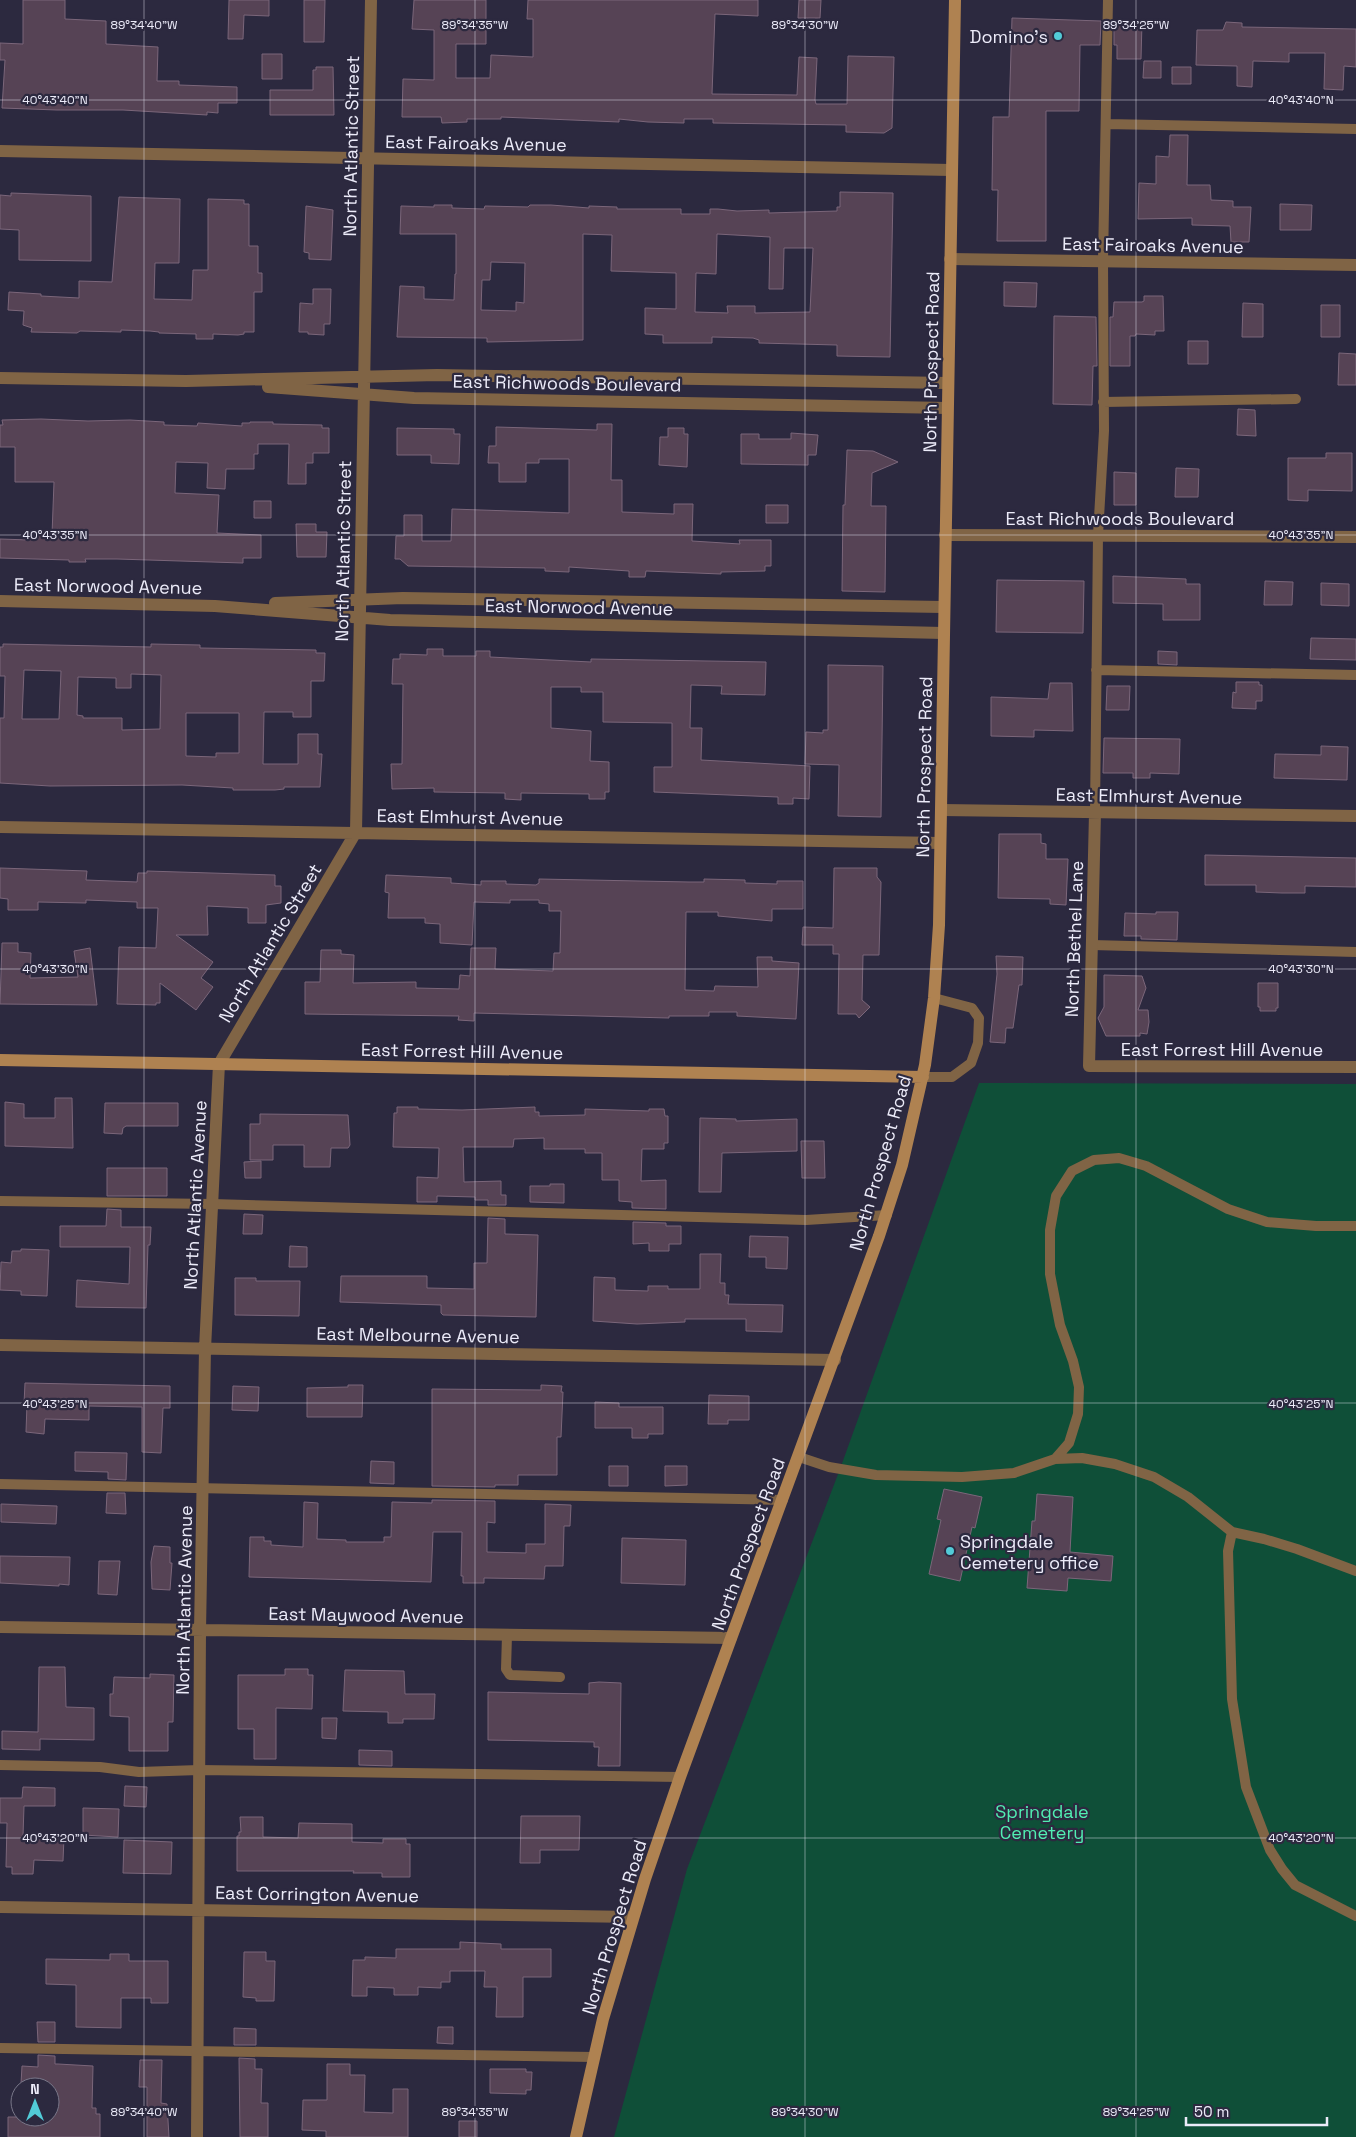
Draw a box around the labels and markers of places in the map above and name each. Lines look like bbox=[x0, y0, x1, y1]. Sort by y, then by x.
place label: Domino's bbox=[970, 25, 1048, 48]
marker: Domino's bbox=[1052, 30, 1064, 42]
place label: Springdale Cemetery office bbox=[960, 1530, 1099, 1574]
marker: Springdale Cemetery office bbox=[944, 1545, 956, 1557]

